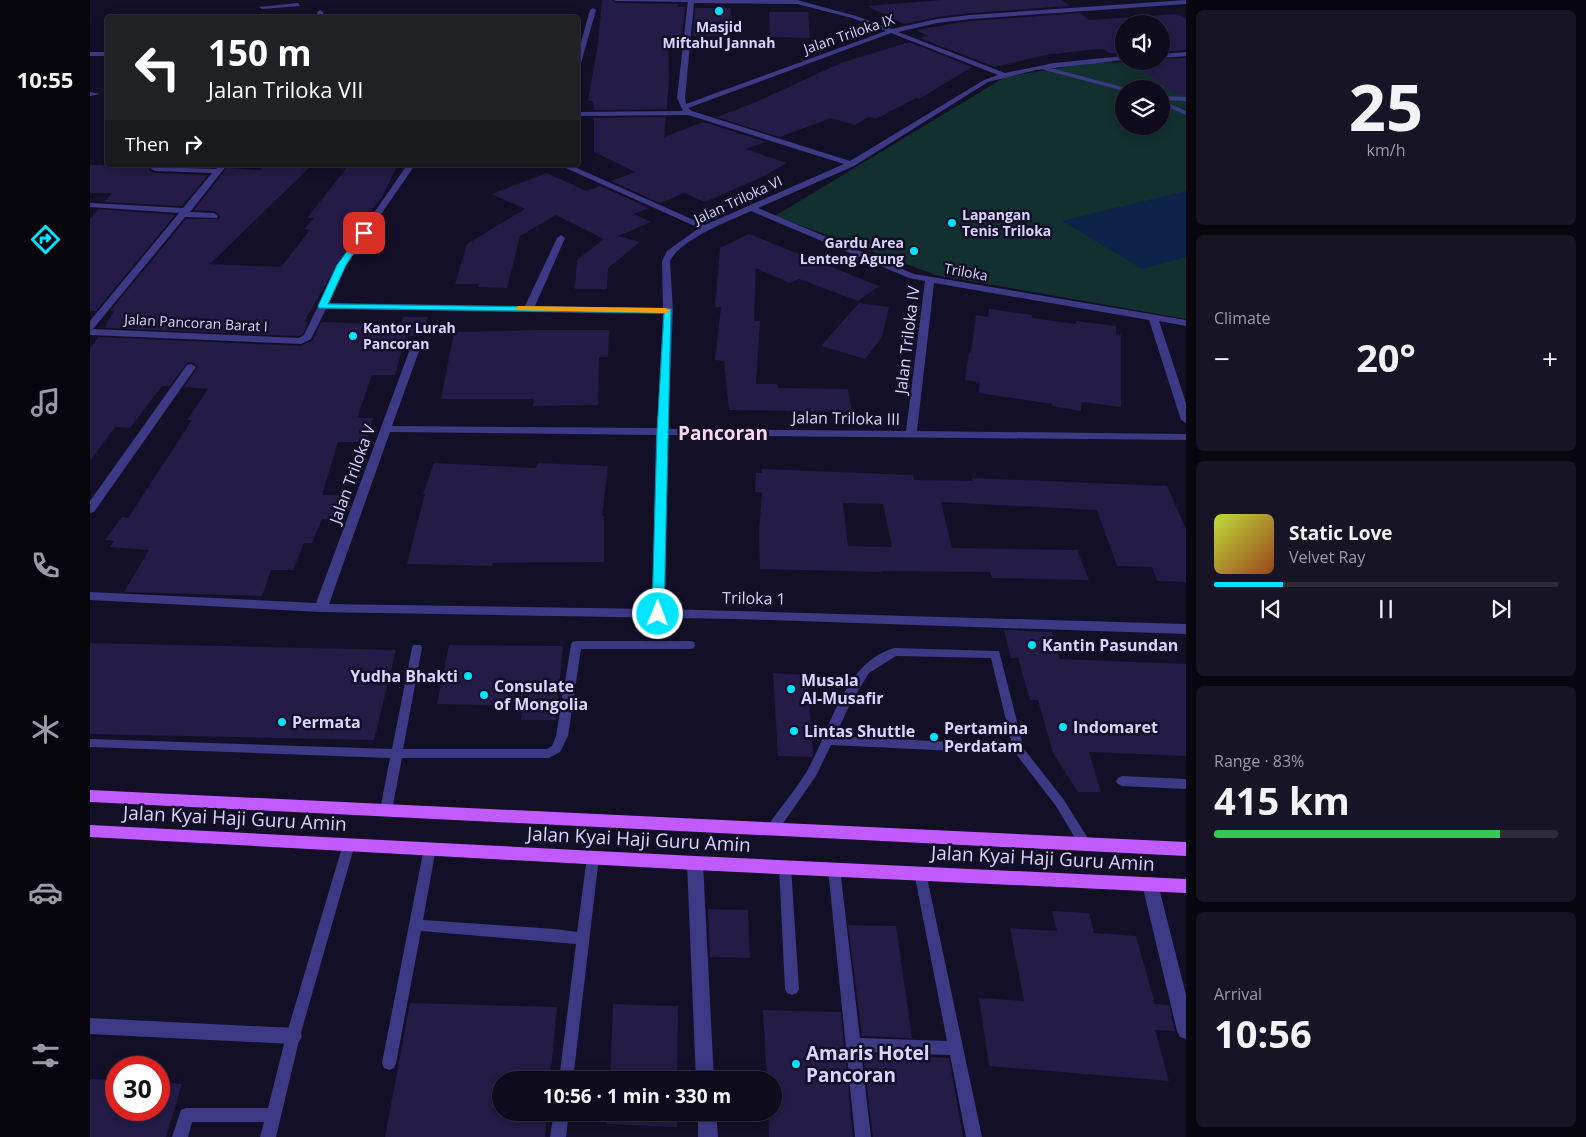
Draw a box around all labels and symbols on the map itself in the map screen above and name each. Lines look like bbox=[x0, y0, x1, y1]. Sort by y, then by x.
marker: Masjid Miftahul Jannah bbox=[713, 5, 725, 17]
street label: Jalan Triloka IX bbox=[799, 9, 898, 59]
place label: Masjid Miftahul Jannah bbox=[663, 17, 775, 52]
street label: Jalan Triloka VI bbox=[689, 171, 785, 229]
place label: Lapangan Tenis Triloka bbox=[962, 205, 1051, 240]
pin bbox=[343, 212, 385, 254]
marker: Lapangan Tenis Triloka bbox=[946, 217, 958, 229]
place label: Gardu Area Lenteng Agung bbox=[800, 233, 904, 268]
marker: Gardu Area Lenteng Agung bbox=[908, 245, 920, 257]
street label: Triloka bbox=[943, 258, 989, 285]
street label: Jalan Triloka IV bbox=[889, 284, 925, 397]
street label: Jalan Pancoran Barat I bbox=[122, 309, 268, 336]
place label: Kantor Lurah Pancoran bbox=[363, 318, 456, 353]
marker: Kantor Lurah Pancoran bbox=[347, 330, 359, 342]
street label: Jalan Triloka III bbox=[790, 406, 900, 430]
district label: Pancoran bbox=[678, 420, 768, 446]
street label: Jalan Triloka V bbox=[323, 421, 380, 529]
street label: Triloka 1 bbox=[722, 586, 786, 610]
position arrow bbox=[631, 587, 683, 639]
place label: Kantin Pasundan bbox=[1042, 634, 1178, 656]
marker: Kantin Pasundan bbox=[1026, 639, 1038, 651]
place label: Yudha Bhakti bbox=[350, 665, 458, 687]
place label: Musala Al-Musafir bbox=[801, 669, 884, 709]
marker: Yudha Bhakti bbox=[462, 670, 474, 682]
place label: Consulate of Mongolia bbox=[494, 675, 588, 715]
marker: Musala Al-Musafir bbox=[785, 683, 797, 695]
marker: Consulate of Mongolia bbox=[478, 689, 490, 701]
place label: Permata bbox=[292, 711, 361, 733]
marker: Permata bbox=[276, 716, 288, 728]
place label: Indomaret bbox=[1073, 716, 1158, 738]
place label: Pertamina Perdatam bbox=[944, 717, 1028, 757]
place label: Lintas Shuttle bbox=[804, 720, 915, 742]
marker: Indomaret bbox=[1057, 721, 1069, 733]
marker: Lintas Shuttle bbox=[788, 725, 800, 737]
marker: Pertamina Perdatam bbox=[928, 731, 940, 743]
street label: Jalan Kyai Haji Guru Amin bbox=[120, 799, 348, 837]
street label: Jalan Kyai Haji Guru Amin bbox=[524, 820, 752, 858]
street label: Jalan Kyai Haji Guru Amin bbox=[928, 839, 1156, 877]
place label: Amaris Hotel Pancoran bbox=[806, 1040, 930, 1088]
speed limit sign: 30 bbox=[105, 1056, 170, 1121]
marker: Amaris Hotel Pancoran bbox=[790, 1058, 802, 1070]

